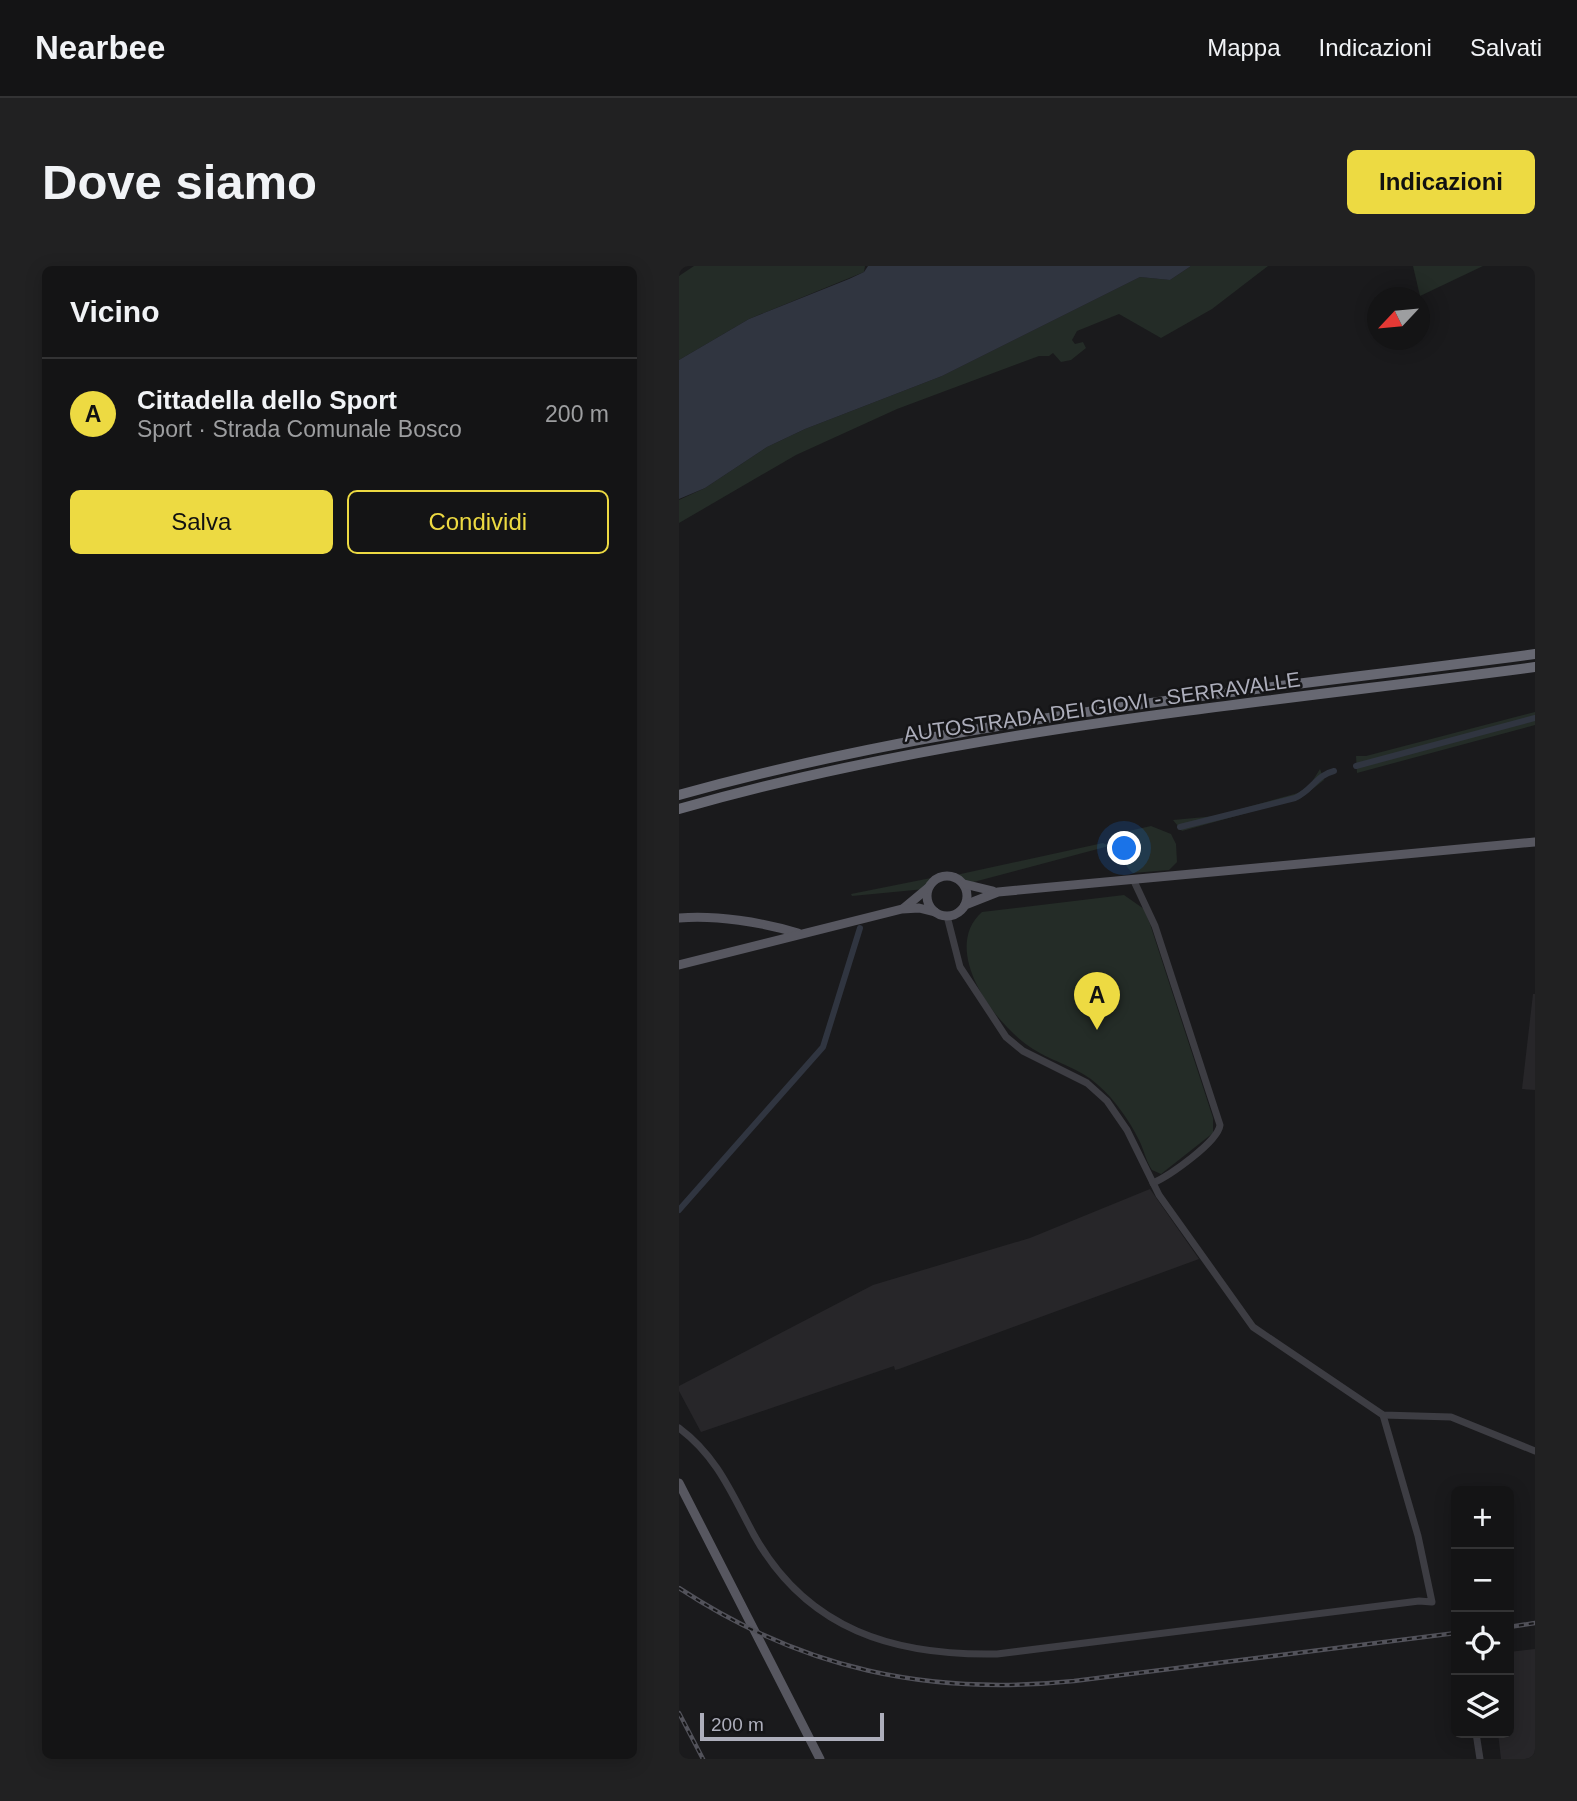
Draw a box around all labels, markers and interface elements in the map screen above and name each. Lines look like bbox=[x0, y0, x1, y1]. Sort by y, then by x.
text: Nearbee bbox=[35, 29, 165, 66]
text: Mappa bbox=[1207, 34, 1281, 61]
text: Indicazioni bbox=[1319, 34, 1432, 61]
text: Salvati bbox=[1470, 34, 1542, 61]
button: Indicazioni bbox=[1347, 150, 1535, 214]
text: Dove siamo bbox=[42, 155, 317, 209]
north arrow bbox=[1367, 287, 1430, 350]
text: Vicino bbox=[70, 295, 159, 328]
text: Cittadella dello Sport bbox=[137, 385, 397, 415]
text: A bbox=[85, 401, 101, 427]
text: 200 m bbox=[545, 401, 609, 427]
text: Sport · Strada Comunale Bosco bbox=[137, 416, 462, 442]
button: Salva bbox=[70, 490, 333, 554]
button: Condividi bbox=[347, 490, 609, 554]
street label: AUTOSTRADA DEI GIOVI - SERRAVALLE bbox=[902, 667, 1302, 746]
your location bbox=[1107, 831, 1141, 865]
pin: A bbox=[1074, 972, 1120, 1030]
map controls bbox=[1451, 1486, 1514, 1738]
button: + bbox=[1451, 1486, 1514, 1549]
button: − bbox=[1451, 1549, 1514, 1612]
button: locate bbox=[1451, 1612, 1514, 1675]
button: layers bbox=[1451, 1675, 1514, 1738]
scale bar bbox=[700, 1710, 884, 1742]
text: 200 m bbox=[711, 1714, 764, 1735]

